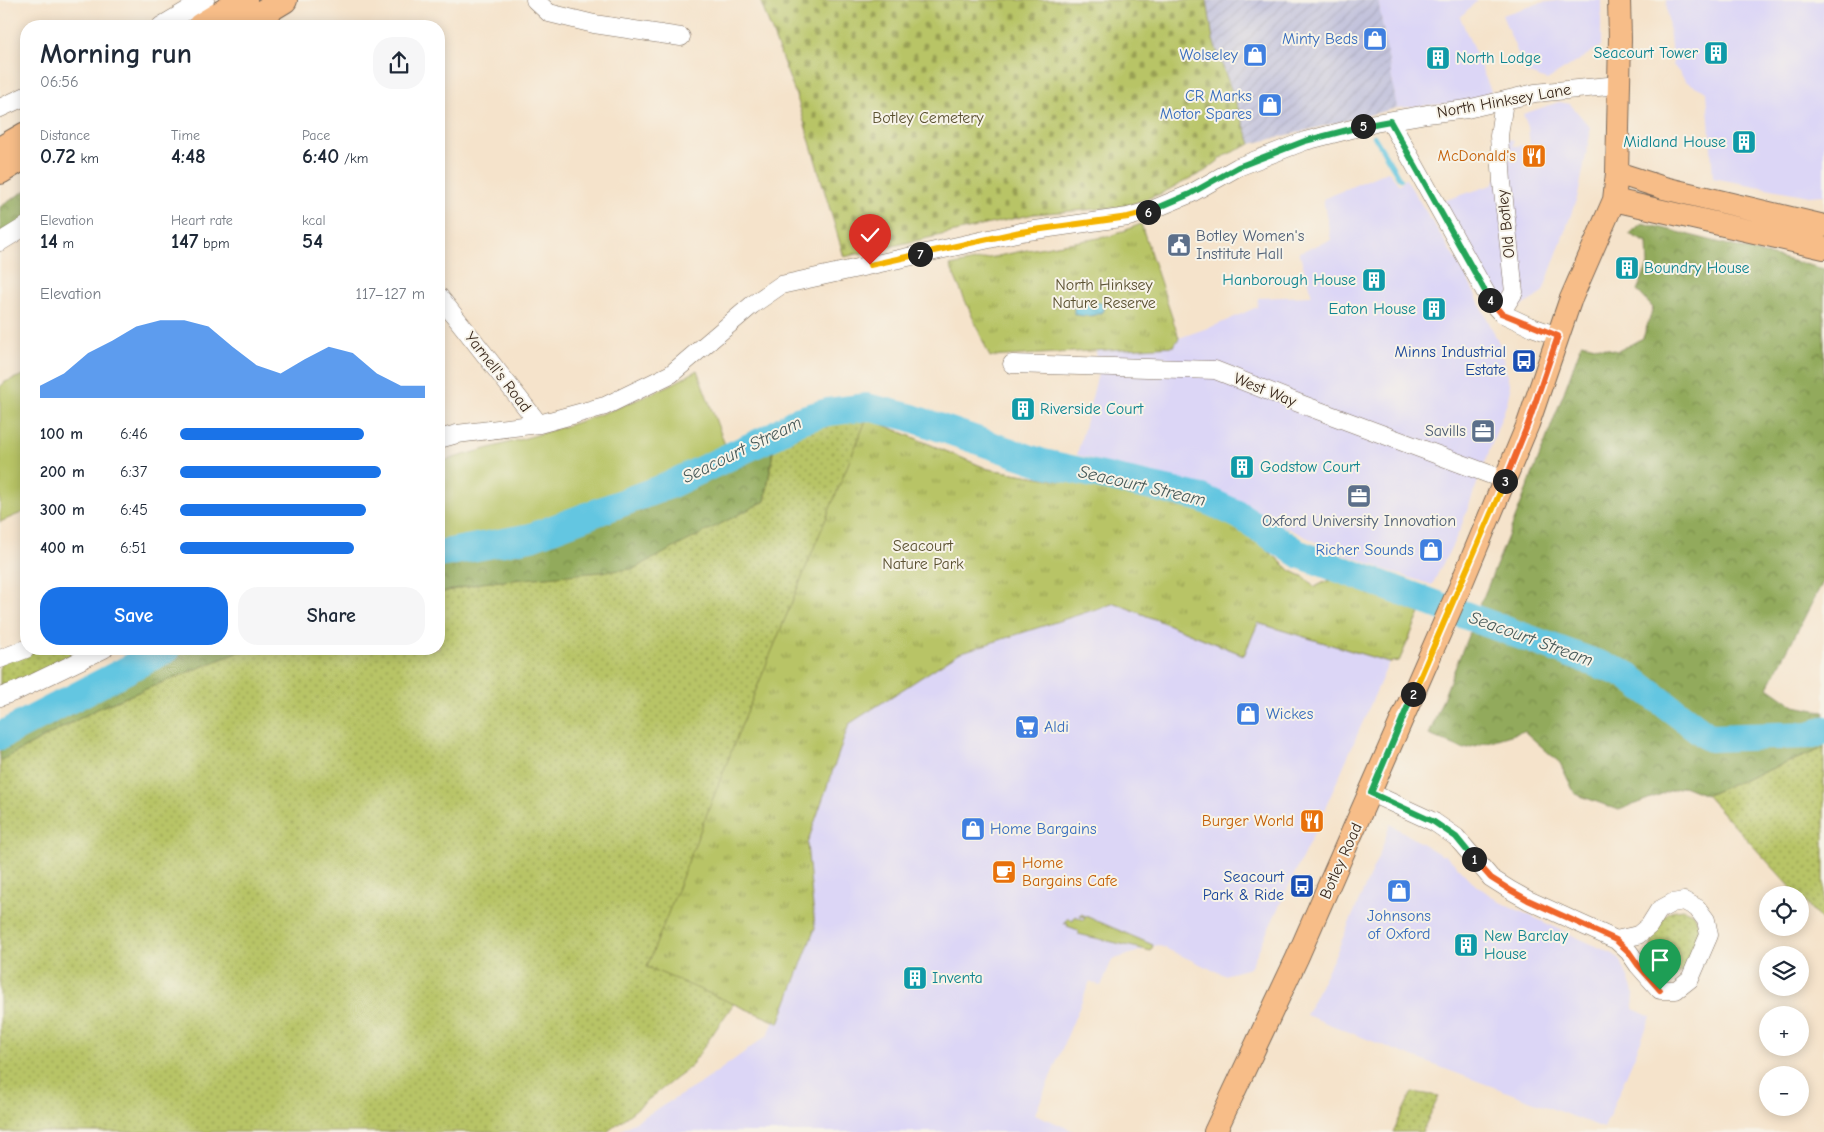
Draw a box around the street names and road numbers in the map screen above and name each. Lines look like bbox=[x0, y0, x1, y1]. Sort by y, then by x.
street label: North Hinksey Lane bbox=[1436, 80, 1572, 122]
street label: Old Botley bbox=[1493, 188, 1519, 259]
street label: Yarnell's Road bbox=[461, 328, 535, 416]
street label: West Way bbox=[1231, 369, 1300, 411]
street label: Botley Road bbox=[1316, 820, 1366, 902]

